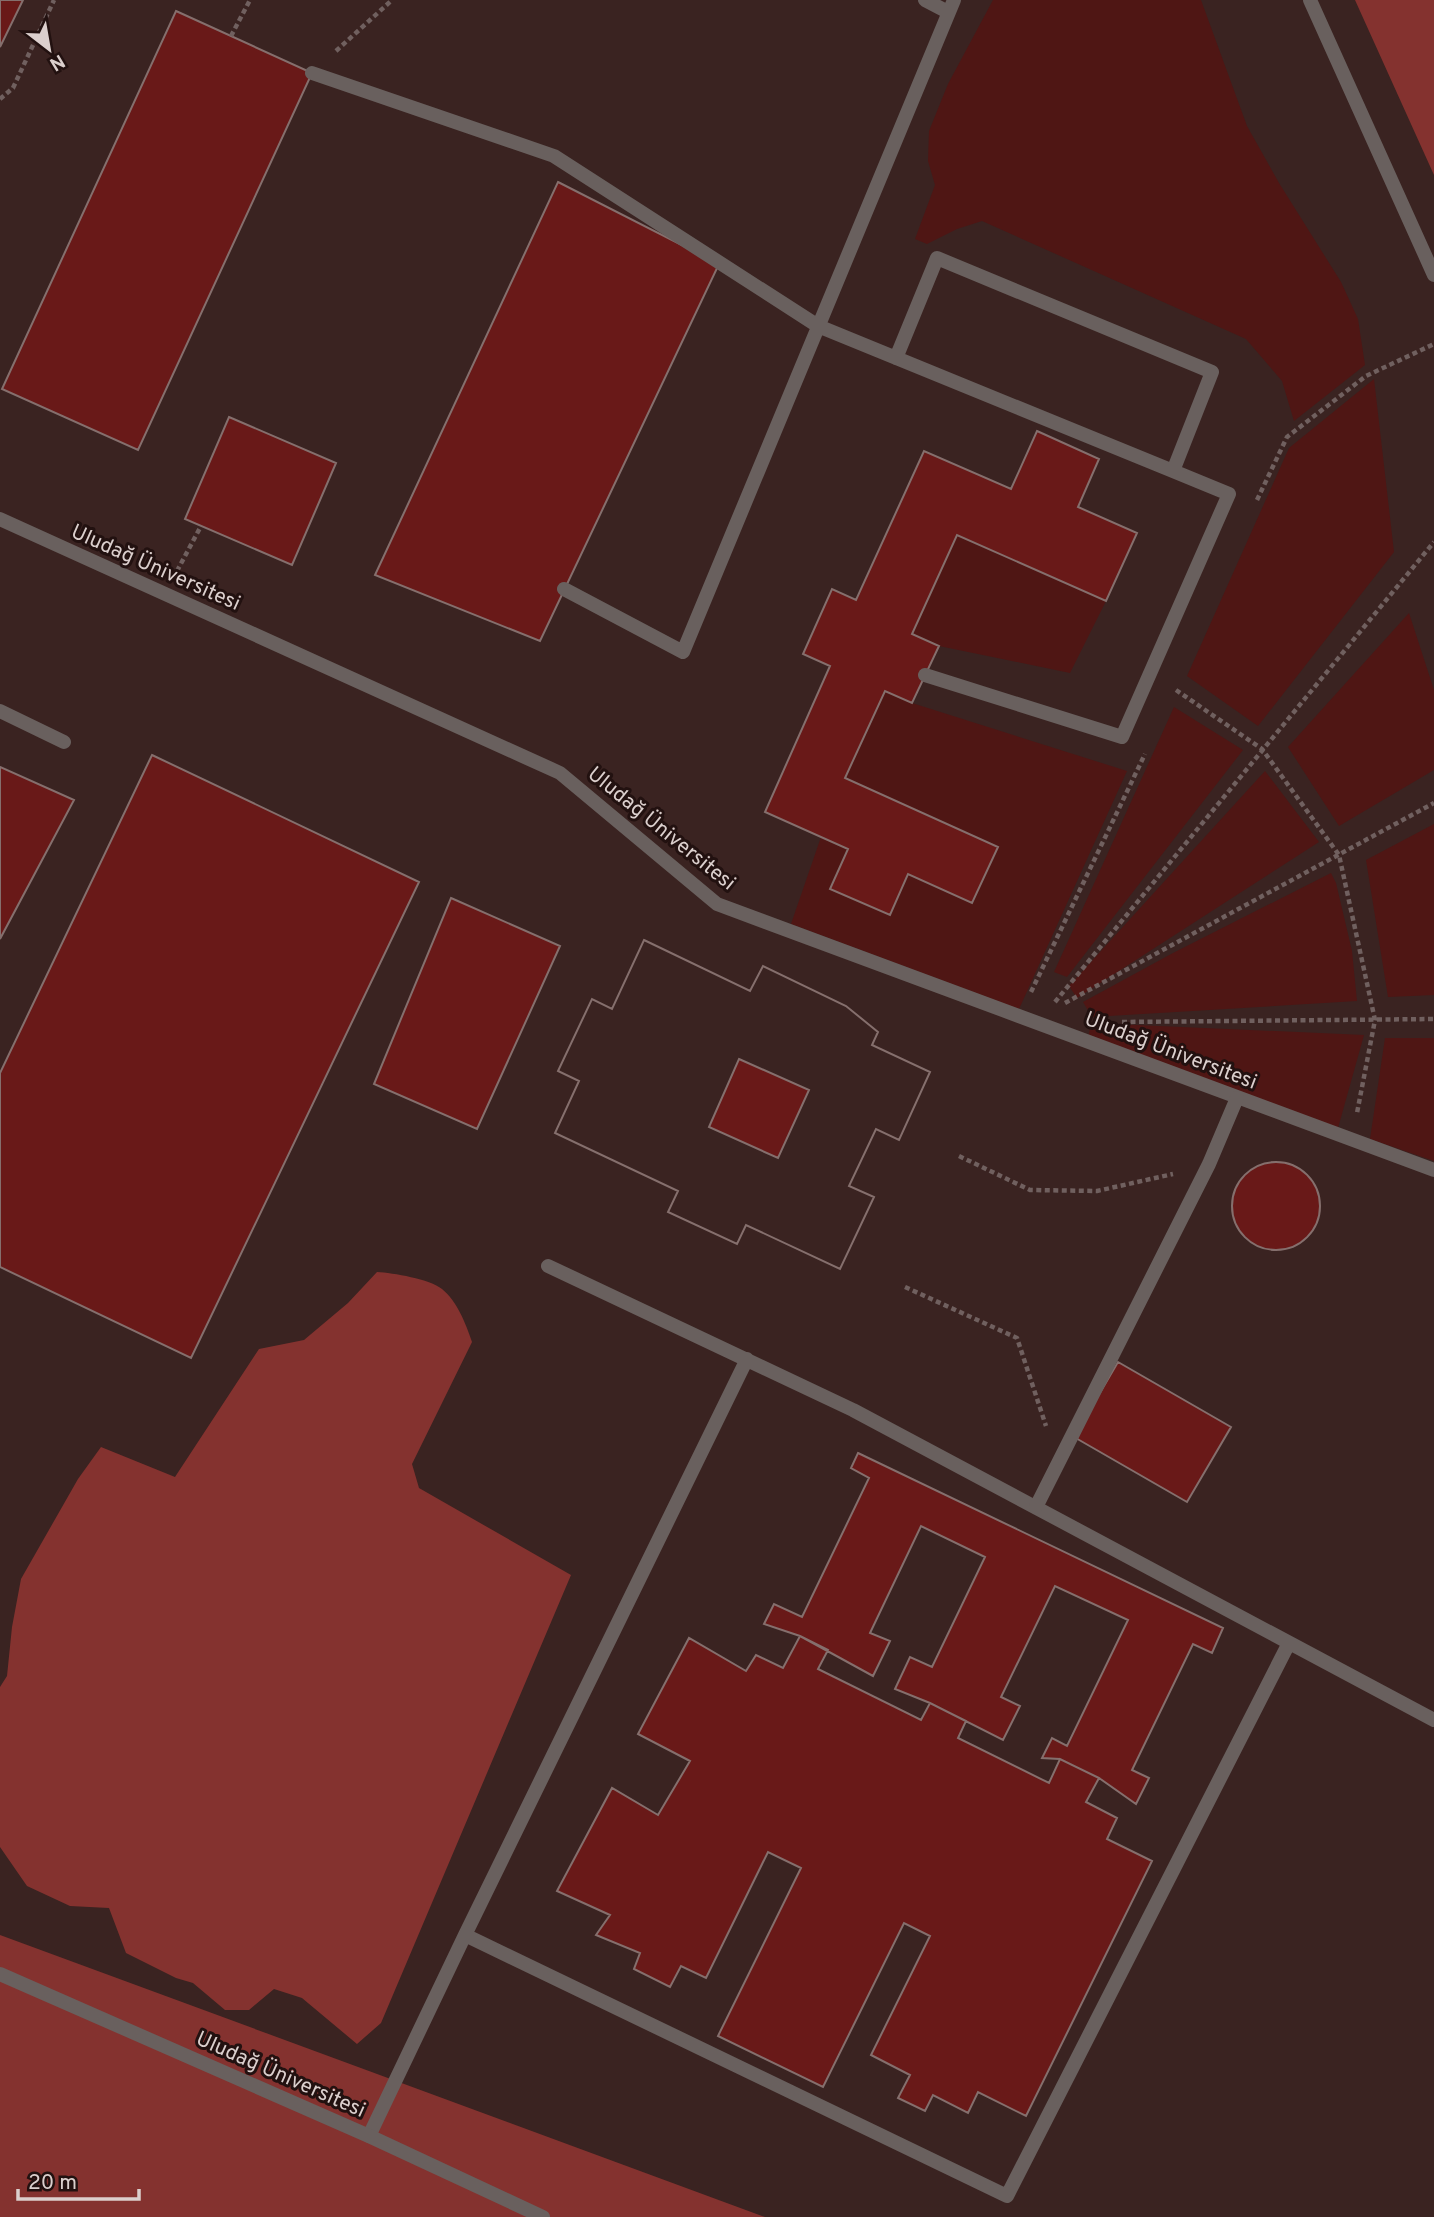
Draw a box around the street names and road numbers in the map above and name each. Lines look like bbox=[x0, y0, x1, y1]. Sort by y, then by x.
street label: Uludağ Üniversitesi bbox=[66, 519, 244, 618]
street label: Uludağ Üniversitesi bbox=[582, 761, 741, 897]
street label: Uludağ Üniversitesi bbox=[1080, 1006, 1261, 1097]
street label: Uludağ Üniversitesi bbox=[191, 2026, 369, 2125]

